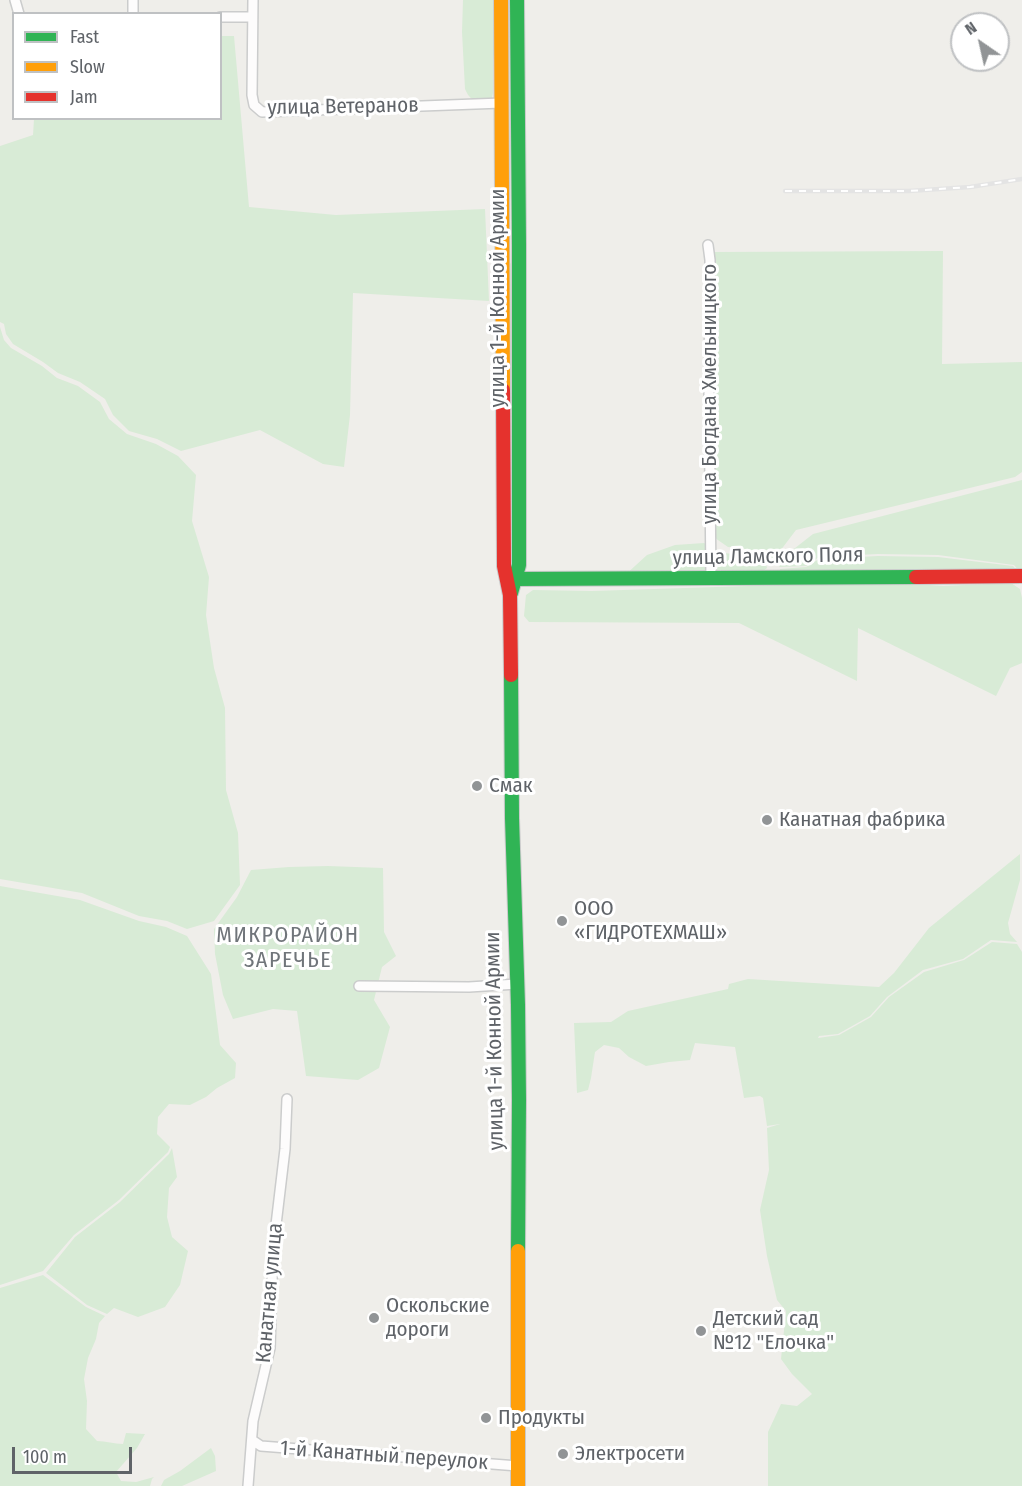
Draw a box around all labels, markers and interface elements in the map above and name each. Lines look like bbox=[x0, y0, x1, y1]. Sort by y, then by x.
legend bbox=[12, 12, 222, 120]
north arrow bbox=[950, 12, 1010, 72]
text: N bbox=[961, 18, 980, 39]
text: Fast bbox=[70, 26, 99, 48]
text: Slow bbox=[70, 56, 105, 78]
text: Jam bbox=[70, 86, 98, 108]
street label: улица Ветеранов bbox=[267, 93, 419, 121]
street label: улица 1-й Конной Армии bbox=[485, 189, 511, 407]
street label: улица Богдана Хмельницкого bbox=[697, 264, 723, 524]
street label: улица Ламского Поля bbox=[672, 543, 864, 571]
place label: Смак bbox=[489, 773, 533, 799]
marker: Смак bbox=[470, 779, 484, 793]
place label: Канатная фабрика bbox=[779, 807, 945, 833]
marker: Канатная фабрика bbox=[760, 813, 774, 827]
place label: ООО «ГИДРОТЕХМАШ» bbox=[574, 896, 727, 946]
marker: ООО «ГИДРОТЕХМАШ» bbox=[555, 914, 569, 928]
district label: МИКРОРАЙОН ЗАРЕЧЬЕ bbox=[216, 923, 360, 974]
street label: улица 1-й Конной Армии bbox=[480, 931, 510, 1151]
street label: Канатная улица bbox=[251, 1222, 289, 1364]
place label: Оскольские дороги bbox=[386, 1293, 490, 1343]
place label: Детский сад №12 "Елочка" bbox=[713, 1306, 834, 1356]
marker: Оскольские дороги bbox=[367, 1311, 381, 1325]
marker: Детский сад №12 "Елочка" bbox=[694, 1324, 708, 1338]
place label: Продукты bbox=[498, 1405, 585, 1431]
marker: Продукты bbox=[479, 1411, 493, 1425]
scale bar bbox=[15, 1435, 135, 1473]
street label: 1-й Канатный переулок bbox=[279, 1436, 489, 1476]
place label: Электросети bbox=[575, 1441, 685, 1467]
text: 100 m bbox=[23, 1446, 67, 1468]
marker: Электросети bbox=[556, 1447, 570, 1461]

